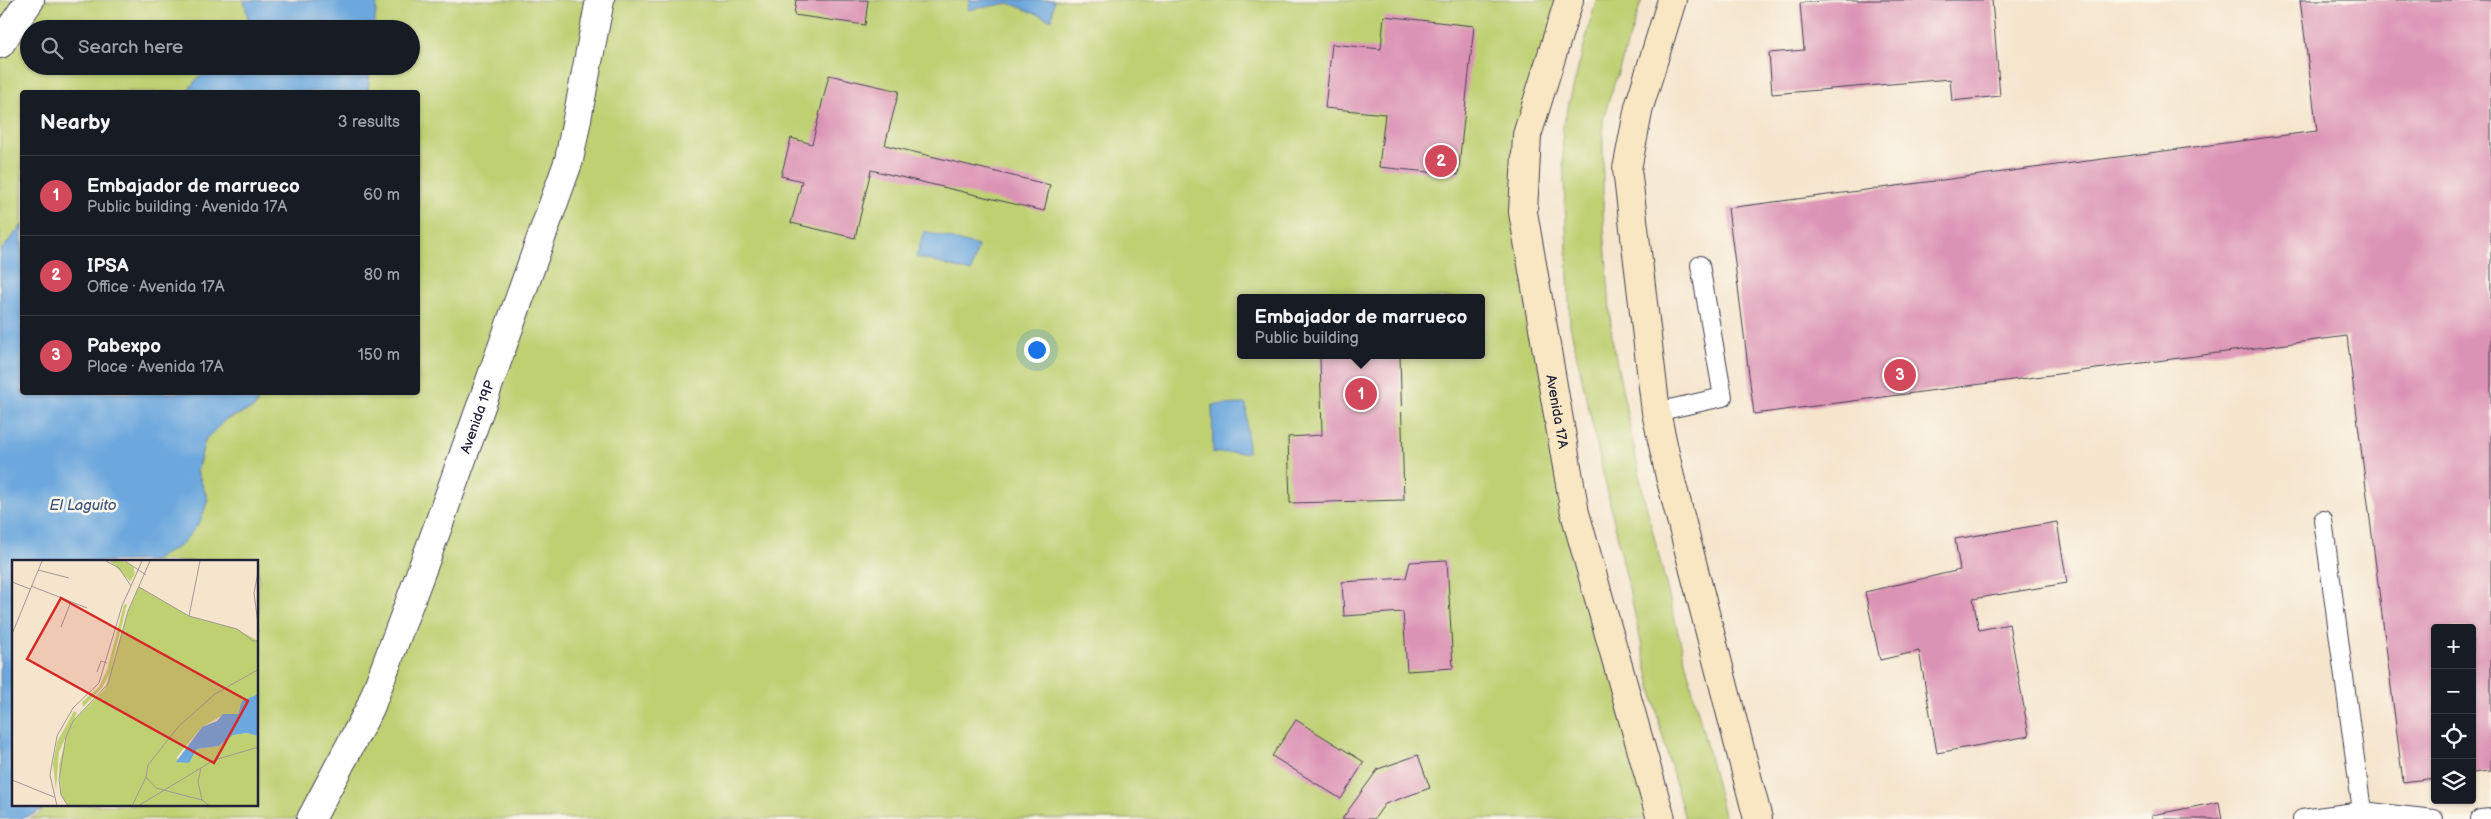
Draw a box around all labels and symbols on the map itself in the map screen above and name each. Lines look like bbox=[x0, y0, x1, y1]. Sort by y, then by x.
pin: 2 bbox=[1425, 142, 1457, 180]
your location bbox=[1024, 337, 1050, 363]
pin: 3 bbox=[1884, 356, 1916, 394]
street label: Avenida 17A bbox=[1542, 373, 1572, 450]
pin: 1 bbox=[1345, 375, 1377, 413]
street label: Avenida 19P bbox=[457, 378, 499, 456]
water label: El Laguito bbox=[50, 496, 117, 515]
inset map bbox=[12, 560, 259, 806]

